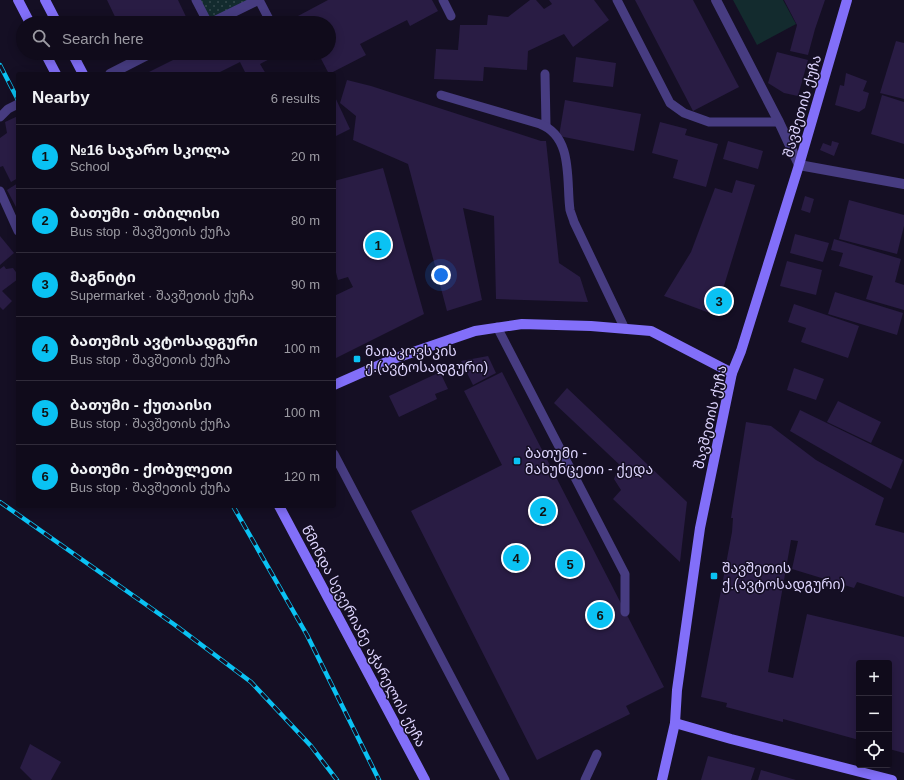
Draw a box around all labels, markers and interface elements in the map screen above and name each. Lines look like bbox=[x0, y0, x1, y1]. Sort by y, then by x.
search box bbox=[16, 16, 336, 60]
icon: search bbox=[30, 27, 52, 49]
text: Search here bbox=[62, 30, 144, 47]
street label: შავშეთის ქუჩა bbox=[780, 53, 825, 159]
text: Nearby bbox=[32, 88, 90, 107]
text: 6 results bbox=[271, 91, 320, 106]
text: №16 საჯარო სკოლა bbox=[70, 141, 230, 158]
text: 1 bbox=[41, 149, 49, 164]
text: 20 m bbox=[291, 149, 320, 164]
text: School bbox=[70, 159, 110, 174]
text: ბათუმი - თბილისი bbox=[70, 204, 220, 221]
text: 2 bbox=[41, 213, 49, 228]
text: 80 m bbox=[291, 213, 320, 228]
text: Bus stop · შავშეთის ქუჩა bbox=[70, 224, 230, 239]
pin: 1 bbox=[365, 230, 391, 260]
your location bbox=[431, 265, 451, 285]
text: მაგნიტი bbox=[70, 268, 136, 285]
text: 3 bbox=[41, 277, 49, 292]
text: 90 m bbox=[291, 277, 320, 292]
pin: 3 bbox=[706, 286, 732, 316]
text: Supermarket · შავშეთის ქუჩა bbox=[70, 288, 254, 303]
text: ბათუმის ავტოსადგური bbox=[70, 332, 258, 349]
text: 4 bbox=[41, 341, 49, 356]
text: 100 m bbox=[284, 341, 320, 356]
place label: მაიაკოვსკის ქ.(ავტოსადგური) bbox=[365, 343, 488, 376]
text: Bus stop · შავშეთის ქუჩა bbox=[70, 352, 230, 367]
marker: მაიაკოვსკის ქ.(ავტოსადგური) bbox=[352, 354, 362, 364]
street label: შავშეთის ქუჩა bbox=[690, 364, 731, 471]
text: ბათუმი - ქუთაისი bbox=[70, 396, 212, 413]
text: 5 bbox=[41, 405, 49, 420]
text: 100 m bbox=[284, 405, 320, 420]
text: Bus stop · შავშეთის ქუჩა bbox=[70, 416, 230, 431]
place label: ბათუმი - მახუნცეთი - ქედა bbox=[525, 445, 653, 478]
marker: ბათუმი - მახუნცეთი - ქედა bbox=[512, 456, 522, 466]
text: ბათუმი - ქობულეთი bbox=[70, 460, 233, 477]
text: 6 bbox=[41, 469, 49, 484]
text: 120 m bbox=[284, 469, 320, 484]
text: Bus stop · შავშეთის ქუჩა bbox=[70, 480, 230, 495]
pin: 2 bbox=[530, 496, 556, 526]
street label: წმინდა სევერიანე აჭარელის ქუჩა bbox=[298, 523, 429, 750]
pin: 4 bbox=[503, 543, 529, 573]
pin: 5 bbox=[557, 549, 583, 579]
place label: შავშეთის ქ.(ავტოსადგური) bbox=[722, 560, 845, 593]
marker: შავშეთის ქ.(ავტოსადგური) bbox=[709, 571, 719, 581]
pin: 6 bbox=[587, 600, 613, 630]
map controls bbox=[856, 660, 892, 768]
button: + bbox=[856, 660, 892, 696]
button: − bbox=[856, 696, 892, 732]
button: locate bbox=[856, 732, 892, 768]

